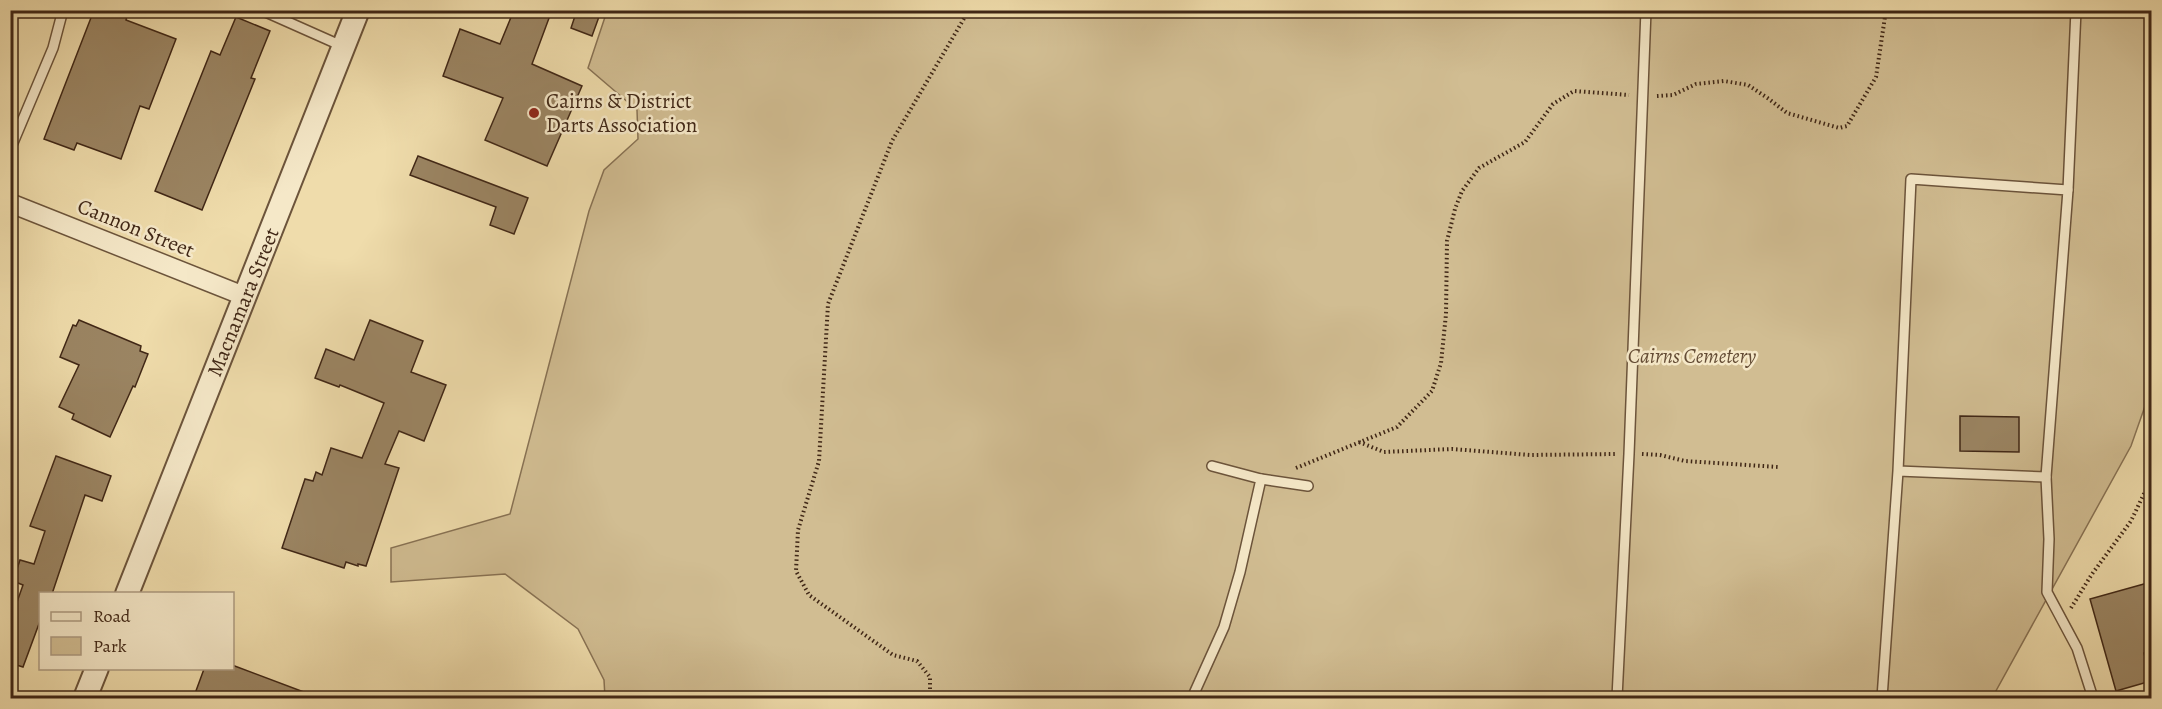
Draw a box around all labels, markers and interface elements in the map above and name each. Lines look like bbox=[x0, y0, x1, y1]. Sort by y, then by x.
place label: Cairns & District Darts Association bbox=[546, 87, 697, 139]
marker: Cairns & District Darts Association bbox=[527, 106, 541, 120]
street label: Cannon Street bbox=[73, 192, 199, 264]
street label: Macnamara Street bbox=[200, 223, 286, 381]
park label: Cairns Cemetery bbox=[1628, 342, 1756, 370]
legend bbox=[39, 592, 234, 670]
text: Road bbox=[93, 604, 131, 628]
text: Park bbox=[93, 634, 127, 658]

